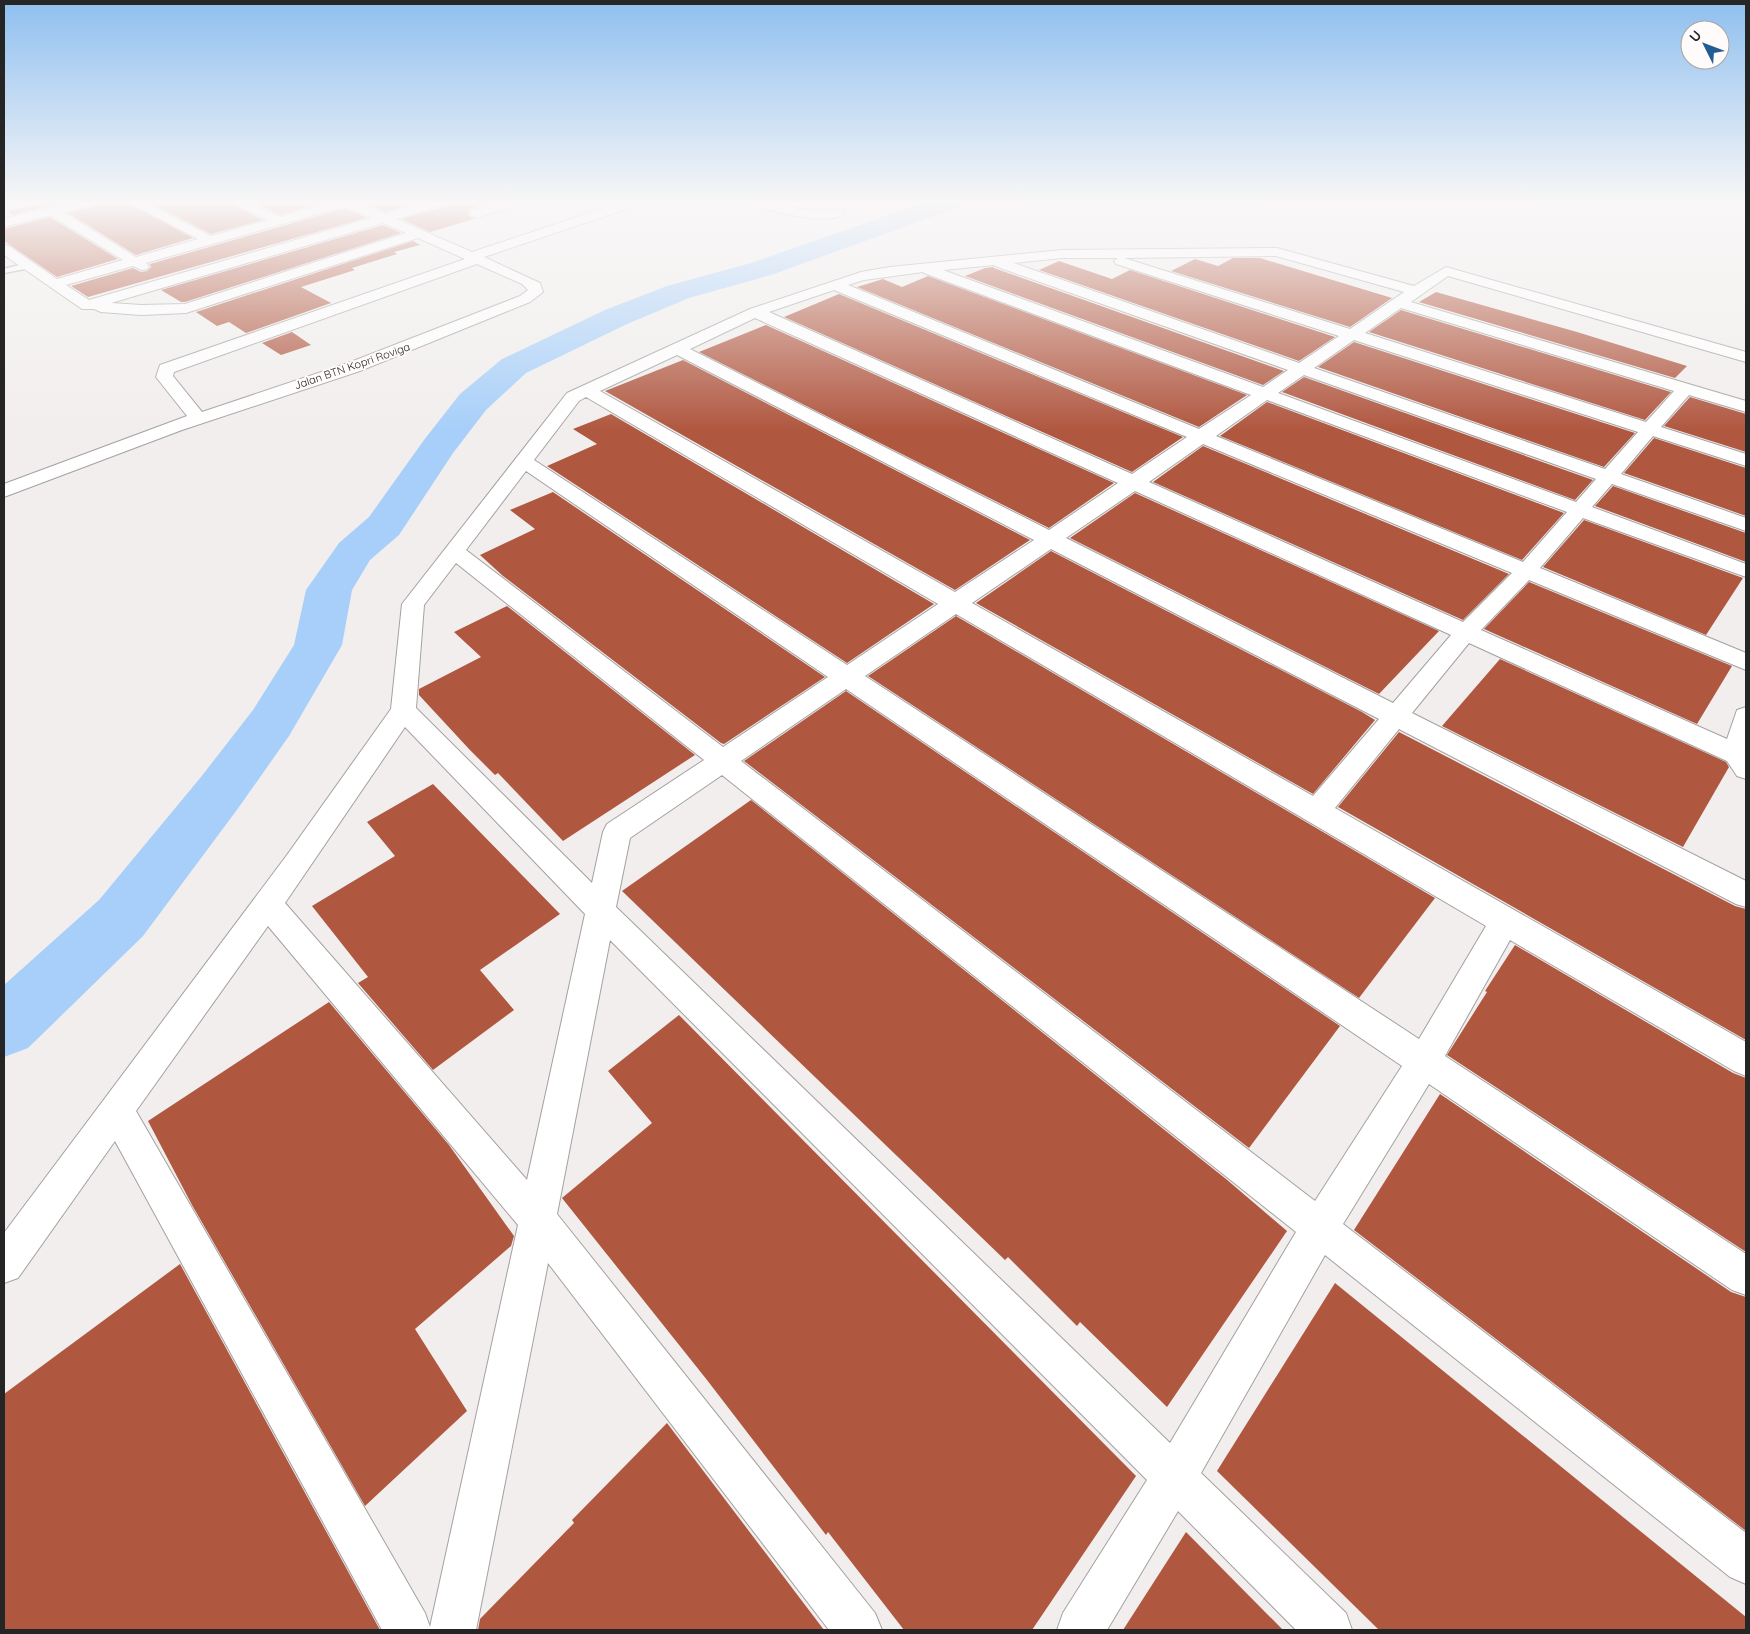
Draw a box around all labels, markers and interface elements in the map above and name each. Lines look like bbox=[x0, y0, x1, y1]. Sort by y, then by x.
north arrow bbox=[1680, 20, 1730, 70]
text: U bbox=[1685, 27, 1705, 46]
street label: Jalan BTN Kopri Roviga bbox=[292, 340, 412, 392]

